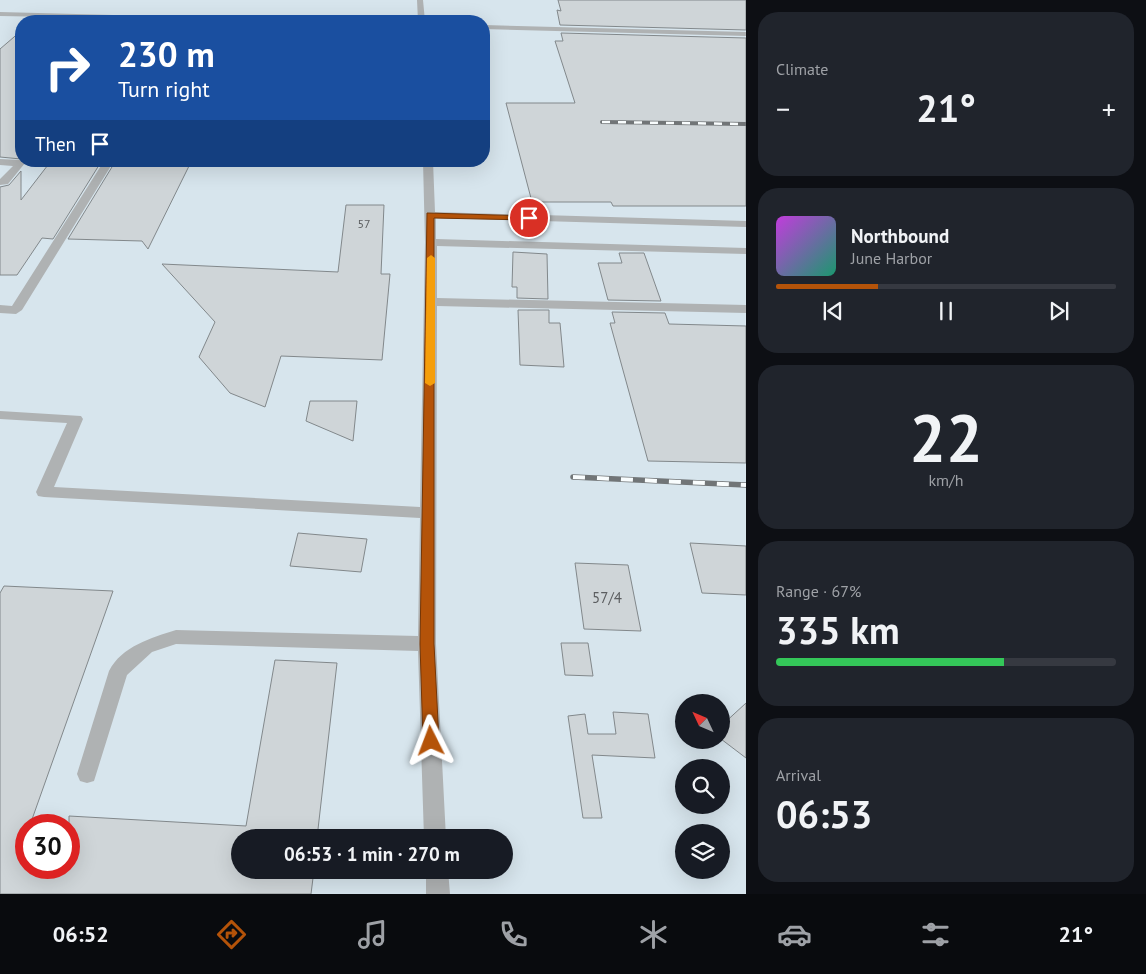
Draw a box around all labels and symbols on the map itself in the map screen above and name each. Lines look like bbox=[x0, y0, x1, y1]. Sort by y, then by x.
pin bbox=[508, 197, 550, 239]
house number: 57 bbox=[357, 216, 371, 231]
house number: 57/4 bbox=[592, 588, 622, 607]
north arrow bbox=[675, 694, 730, 749]
position arrow bbox=[404, 714, 456, 766]
speed limit sign: 30 bbox=[15, 814, 80, 879]

